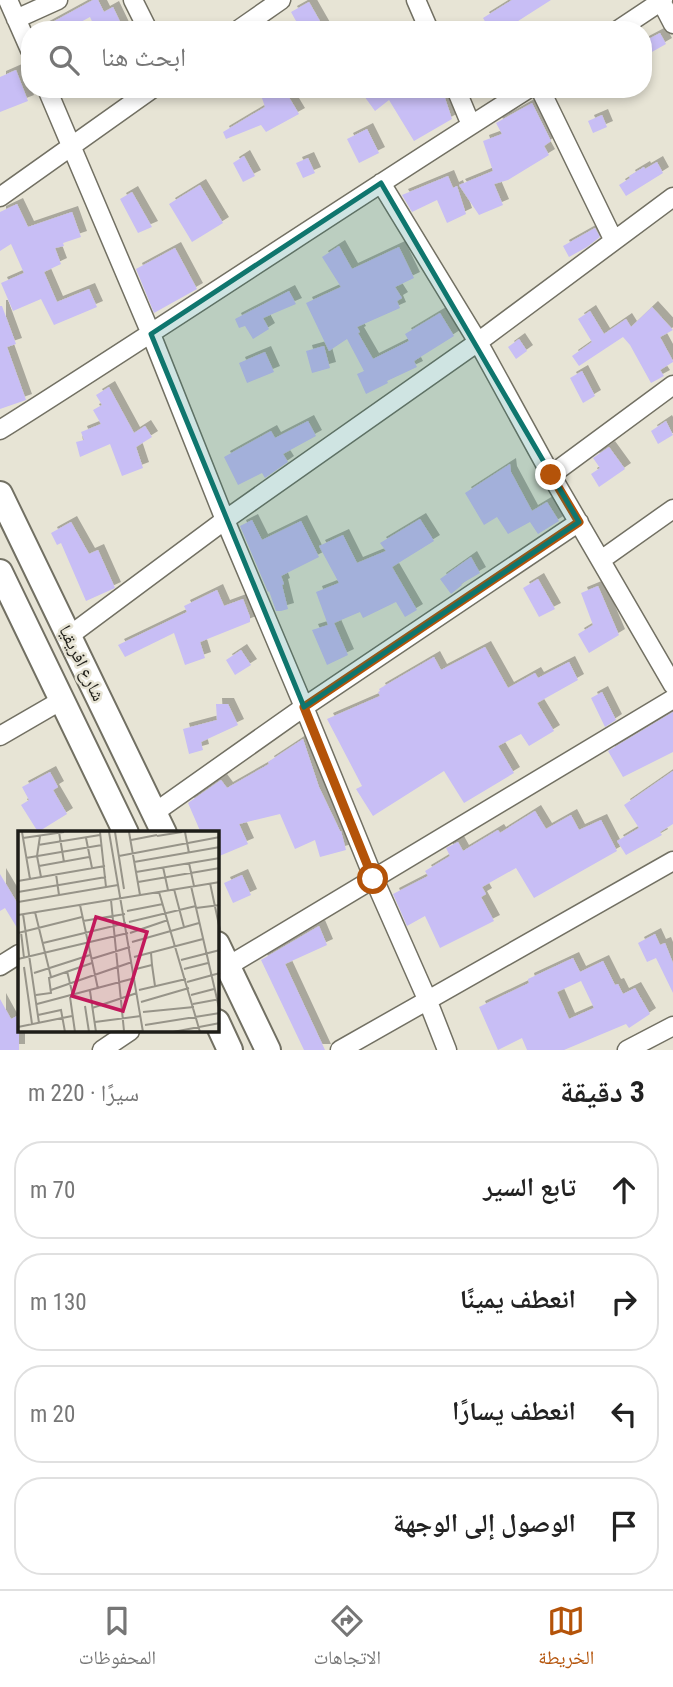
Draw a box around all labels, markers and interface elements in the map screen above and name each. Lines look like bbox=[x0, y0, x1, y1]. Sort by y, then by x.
search box bbox=[21, 21, 652, 98]
icon: search bbox=[45, 41, 83, 79]
text: ابحث هنا bbox=[101, 42, 186, 72]
route end bbox=[535, 459, 566, 490]
street label: شارع افريقيا bbox=[54, 621, 110, 705]
inset map bbox=[18, 831, 219, 1032]
route start bbox=[357, 863, 388, 894]
text: 3 دقيقة bbox=[560, 1074, 645, 1109]
text: سيرًا · 220 m bbox=[28, 1080, 139, 1107]
icon: ahead bbox=[605, 1171, 643, 1209]
text: تابع السير bbox=[483, 1172, 576, 1202]
text: 70 m bbox=[30, 1177, 75, 1204]
icon: right bbox=[605, 1283, 643, 1321]
text: انعطف يمينًا bbox=[460, 1284, 576, 1314]
text: 130 m bbox=[30, 1289, 87, 1316]
icon: left bbox=[605, 1395, 643, 1433]
text: انعطف يسارًا bbox=[452, 1396, 576, 1426]
text: 20 m bbox=[30, 1401, 75, 1428]
icon: arrive bbox=[605, 1507, 643, 1545]
text: الوصول إلى الوجهة bbox=[393, 1508, 576, 1538]
tab: المحفوظات bbox=[79, 1602, 156, 1676]
tab: الاتجاهات bbox=[313, 1602, 381, 1676]
tab: الخريطة bbox=[538, 1602, 594, 1676]

